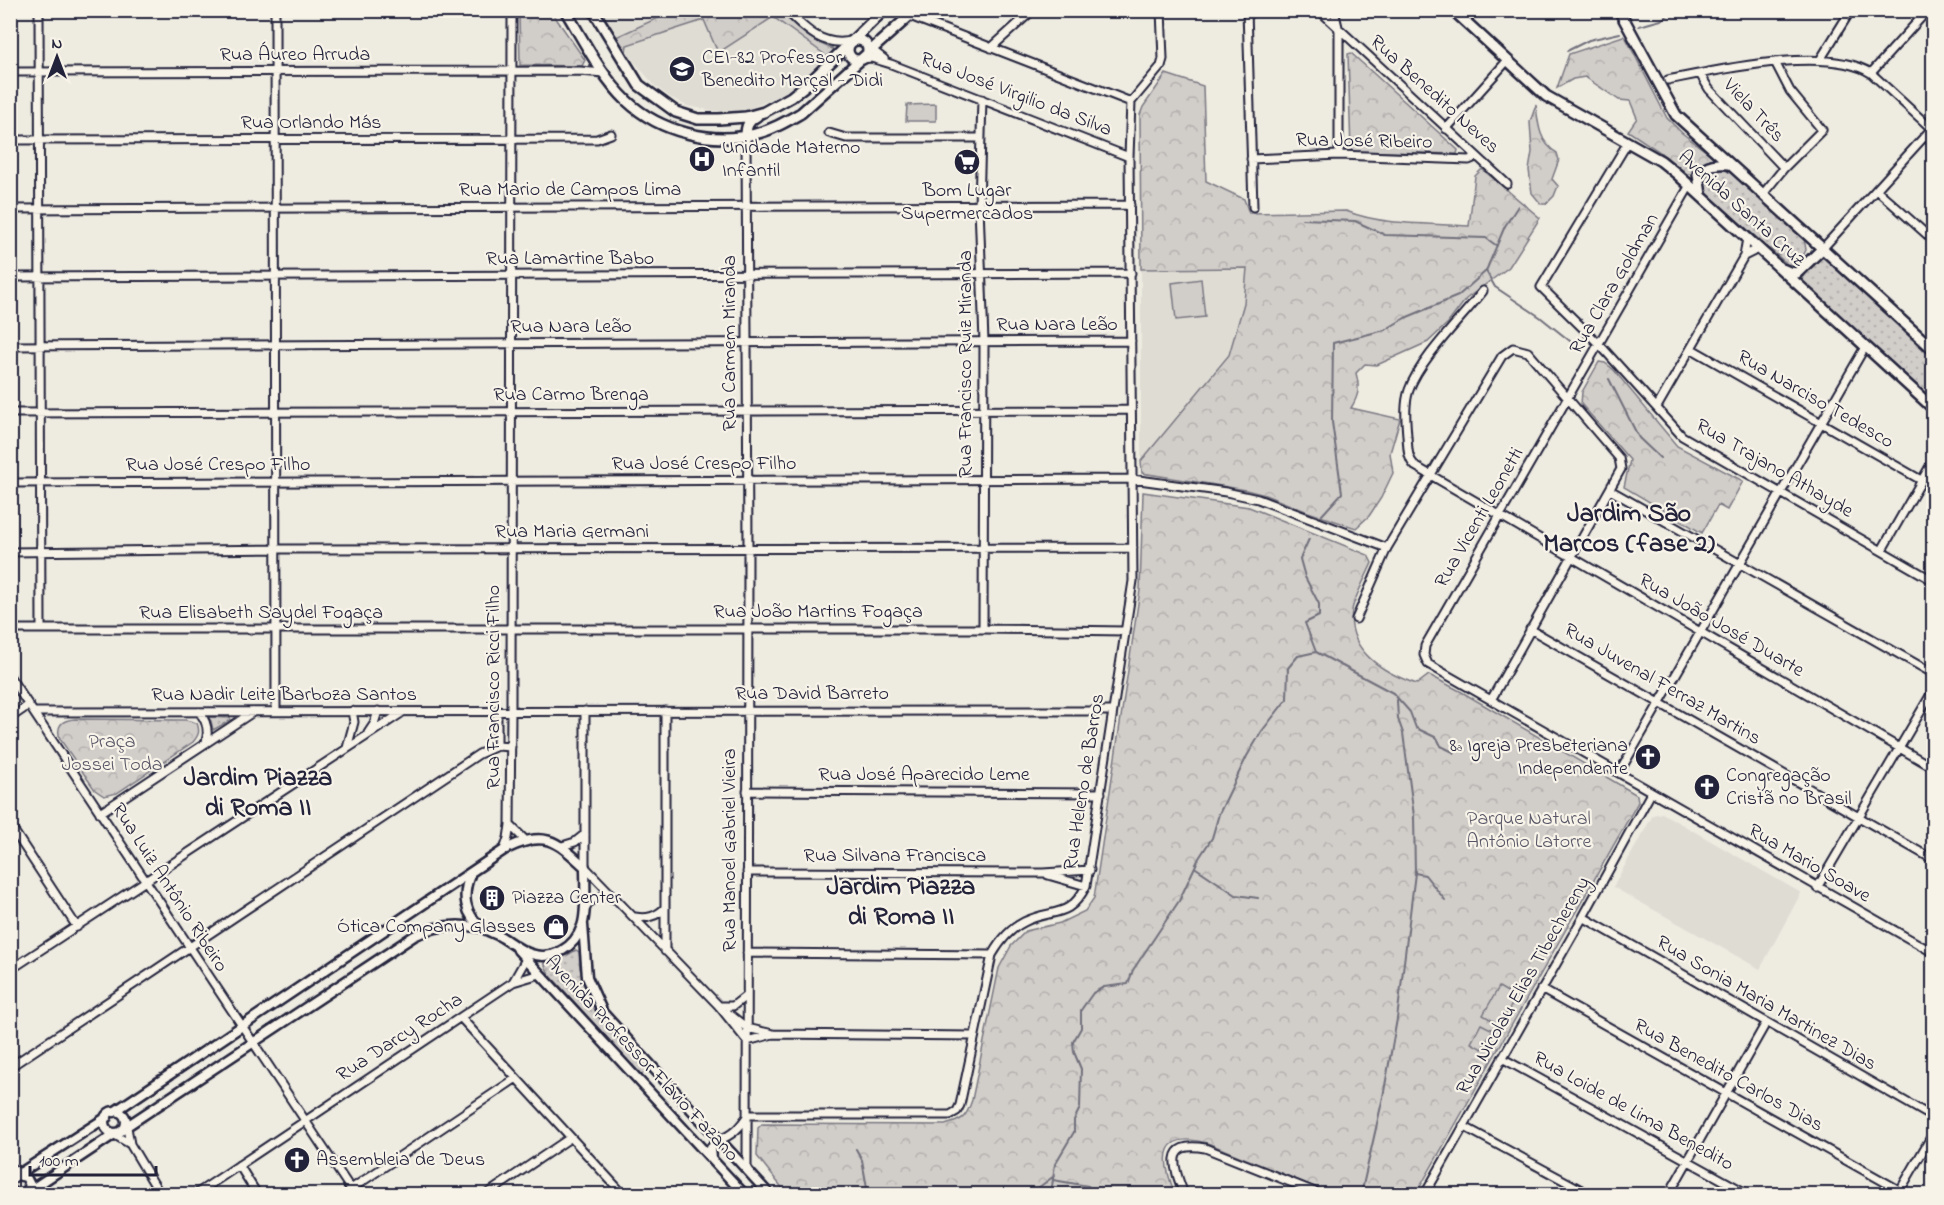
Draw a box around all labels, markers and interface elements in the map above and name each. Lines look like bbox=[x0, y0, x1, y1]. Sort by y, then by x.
north arrow bbox=[27, 27, 87, 87]
street label: Rua Benedito Neves bbox=[1362, 29, 1506, 161]
text: N bbox=[52, 32, 63, 56]
street label: Rua Áureo Arruda bbox=[220, 41, 370, 70]
place label: CEI-82 Professor Benedito Marçal - Didi bbox=[701, 44, 883, 96]
street label: Rua José Virgilio da Silva bbox=[916, 45, 1116, 146]
school or university icon: CEI-82 Professor Benedito Marçal - Didi bbox=[667, 54, 697, 84]
street label: Viela Três bbox=[1715, 72, 1791, 150]
street label: Rua Orlando Más bbox=[241, 109, 381, 138]
street label: Rua José Ribeiro bbox=[1295, 126, 1433, 158]
place label: Unidade Materno Infantil bbox=[722, 134, 860, 186]
hospital icon: Unidade Materno Infantil bbox=[687, 144, 717, 174]
street label: Avenida Santa Cruz bbox=[1671, 144, 1812, 275]
supermarket icon: Bom Lugar Supermercados bbox=[952, 147, 982, 177]
street label: Rua Mario de Campos Lima bbox=[459, 176, 681, 205]
place label: Bom Lugar Supermercados bbox=[901, 177, 1033, 229]
street label: Rua Clara Goldman bbox=[1563, 208, 1667, 360]
street label: Rua Lamartine Babo bbox=[486, 245, 654, 274]
street label: Rua Francisco Ruiz Miranda bbox=[952, 250, 981, 478]
street label: Rua Carmem Miranda bbox=[716, 255, 745, 431]
street label: Rua Nara Leão bbox=[996, 311, 1118, 340]
street label: Rua Nara Leão bbox=[510, 313, 632, 342]
street label: Rua Narciso Tedesco bbox=[1731, 343, 1899, 457]
street label: Rua Carmo Brenga bbox=[493, 381, 649, 411]
street label: Rua Trajano Athayde bbox=[1690, 412, 1858, 526]
street label: Rua Vicenti Leonetti bbox=[1428, 442, 1532, 594]
street label: Rua José Crespo Filho bbox=[612, 450, 796, 479]
street label: Rua José Crespo Filho bbox=[126, 451, 310, 480]
district label: Jardim São Marcos (fase 2) bbox=[1543, 496, 1715, 564]
street label: Rua Maria Germani bbox=[495, 518, 649, 547]
street label: Rua João José Duarte bbox=[1633, 567, 1809, 685]
street label: Rua Francisco Ricci Filho bbox=[480, 585, 509, 789]
street label: Rua João Martins Fogaça bbox=[713, 598, 923, 628]
street label: Rua Elisabeth Saydel Fogaça bbox=[139, 599, 383, 629]
street label: Rua Juvenal Ferraz Martins bbox=[1558, 617, 1766, 753]
street label: Rua David Barreto bbox=[735, 680, 889, 709]
street label: Rua Nadir Leite Barboza Santos bbox=[151, 681, 417, 710]
street label: Rua Heleno de Barros bbox=[1057, 691, 1113, 873]
park label: Praça Jossei Toda bbox=[61, 728, 163, 780]
place label: 8ª Igreja Presbeteriana Independente bbox=[1449, 732, 1628, 784]
church icon: 8ª Igreja Presbeteriana Independente bbox=[1633, 742, 1663, 772]
street label: Rua Manoel Gabriel Vieira bbox=[716, 748, 745, 952]
district label: Jardim Piazza di Roma II bbox=[184, 760, 332, 828]
street label: Rua José Aparecido Leme bbox=[818, 761, 1030, 790]
place label: Congregação Cristã no Brasil bbox=[1726, 762, 1852, 814]
church icon: Congregação Cristã no Brasil bbox=[1692, 772, 1722, 802]
street label: Rua Luiz Antônio Ribeiro bbox=[103, 798, 235, 978]
park label: Parque Natural Antônio Latorre bbox=[1467, 805, 1591, 857]
street label: Rua Mario Soave bbox=[1742, 817, 1876, 911]
street label: Rua Silvana Francisca bbox=[804, 842, 986, 871]
district label: Jardim Piazza di Roma II bbox=[827, 869, 975, 937]
street label: Rua Nicolau Elias Tibechereny bbox=[1450, 871, 1598, 1101]
building icon: Piazza Center bbox=[477, 883, 507, 913]
place label: Piazza Center bbox=[512, 884, 622, 913]
shop icon: Ótica Company Glasses bbox=[541, 912, 571, 942]
place label: Ótica Company Glasses bbox=[337, 913, 536, 942]
street label: Rua Sonia Maria Martinez Dias bbox=[1650, 929, 1882, 1079]
street label: Avenida Professor Flávio Fazano bbox=[537, 949, 745, 1169]
street label: Rua Darcy Rocha bbox=[331, 986, 469, 1090]
street label: Rua Benedito Carlos Dias bbox=[1628, 1012, 1828, 1140]
street label: Rua Loide de Lima Benedito bbox=[1527, 1045, 1739, 1179]
scale bar bbox=[30, 1139, 156, 1177]
church icon: Assembleia de Deus bbox=[282, 1145, 312, 1175]
place label: Assembleia de Deus bbox=[316, 1146, 485, 1175]
text: 100 m bbox=[39, 1149, 79, 1175]

